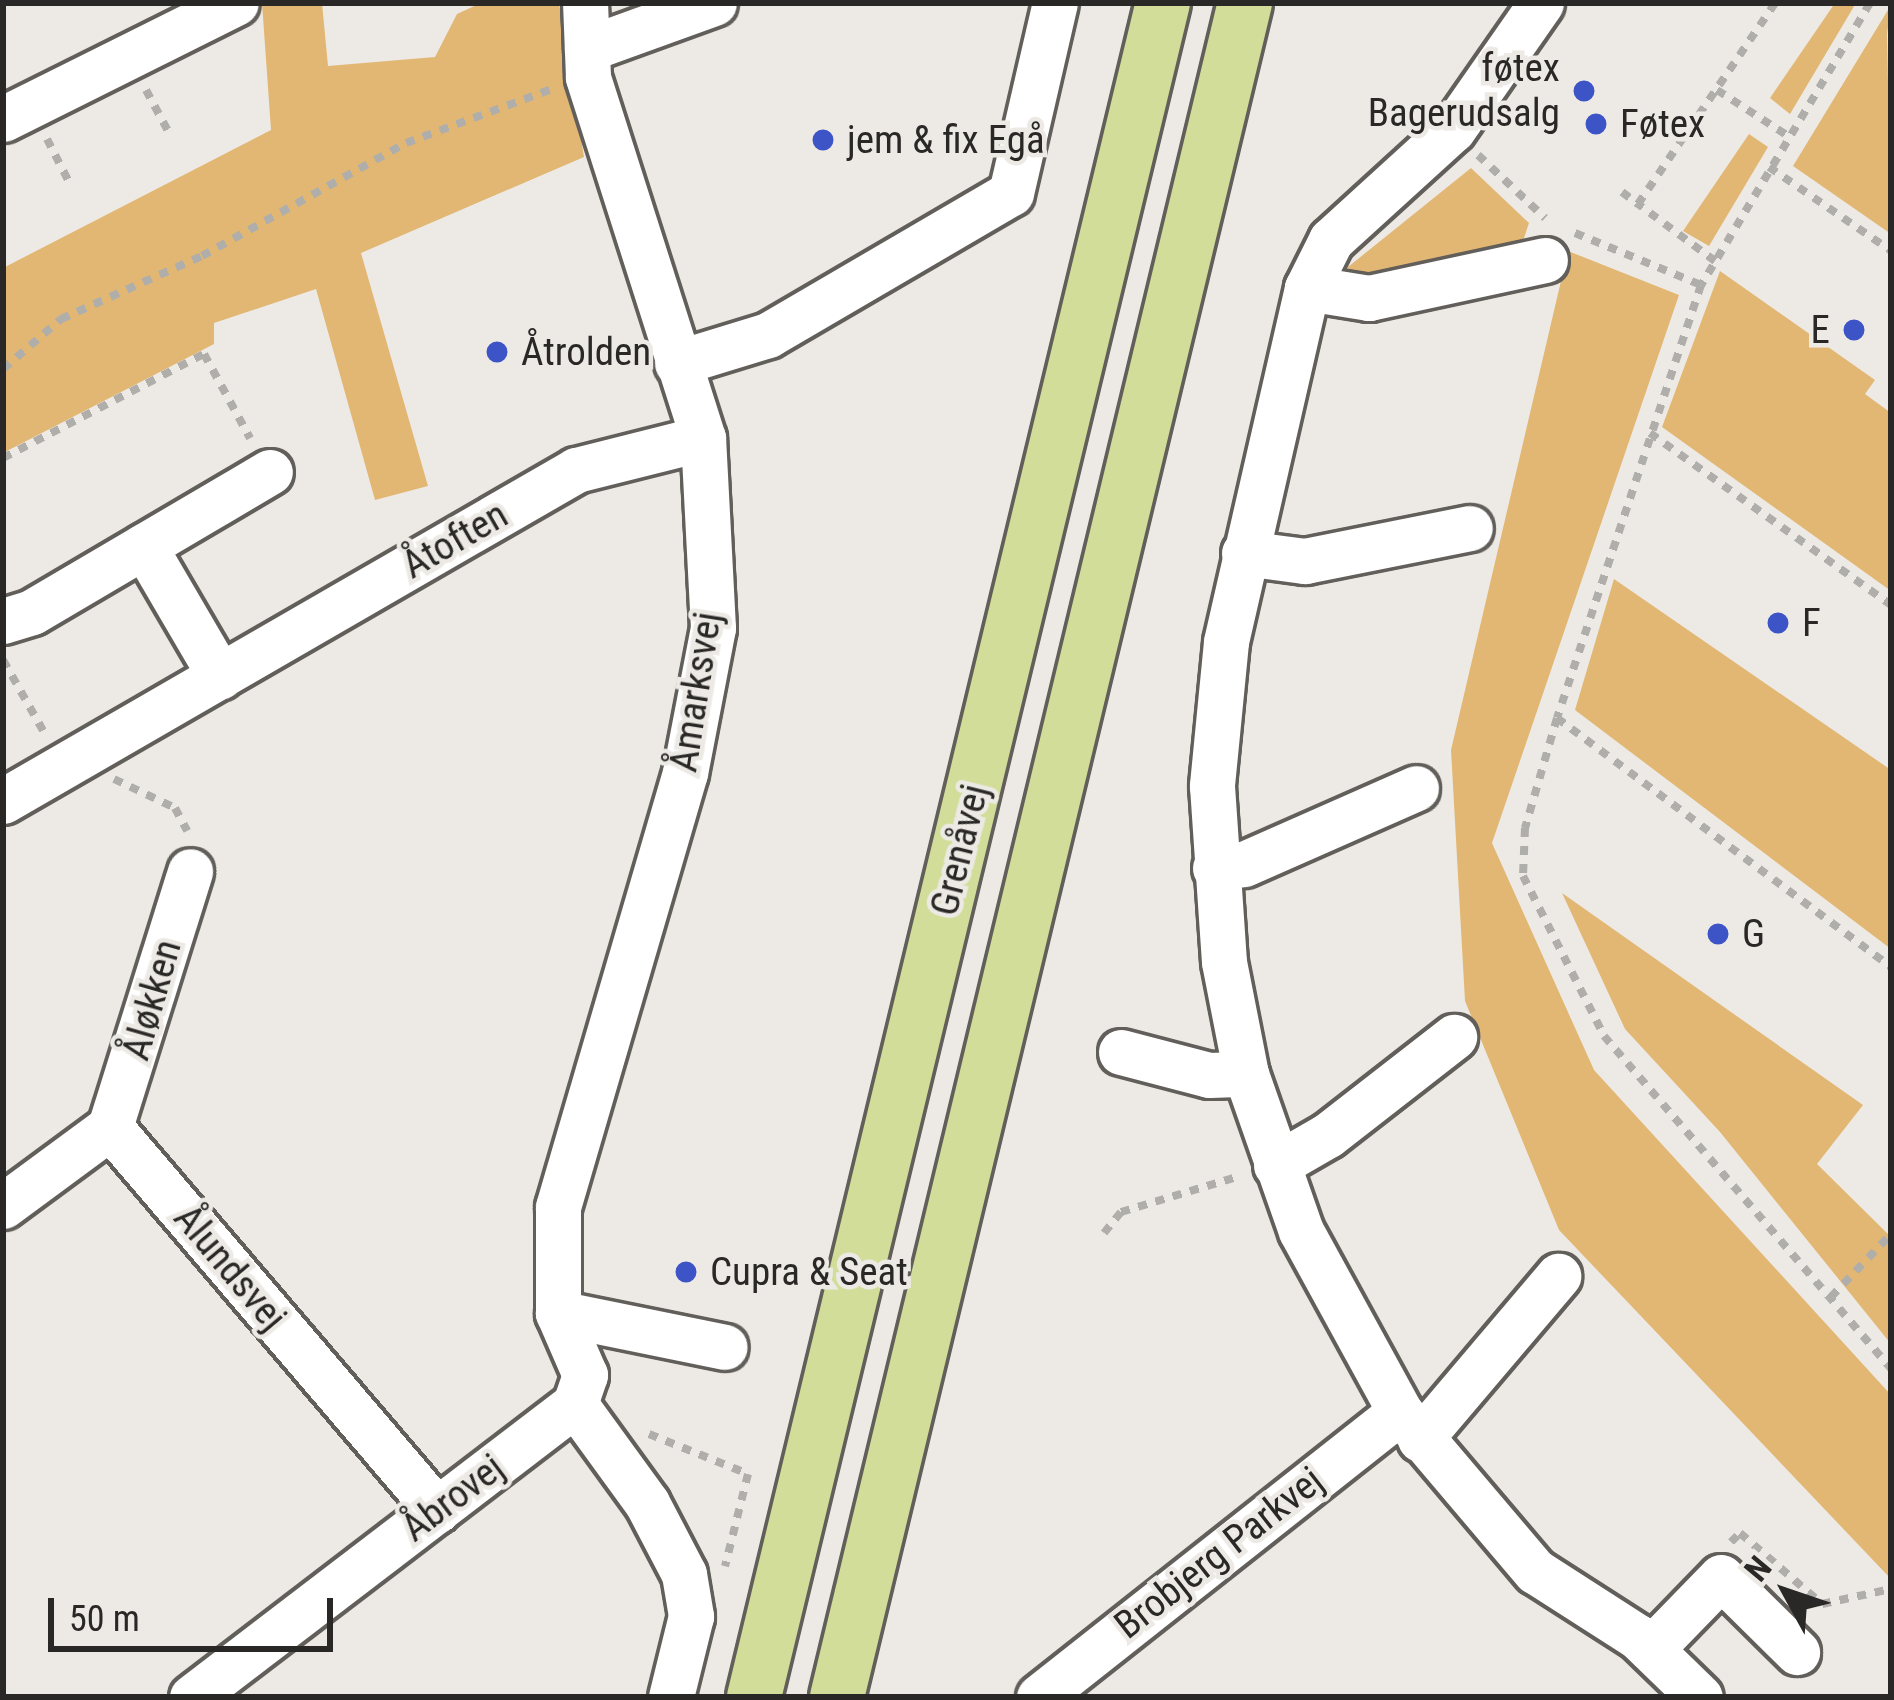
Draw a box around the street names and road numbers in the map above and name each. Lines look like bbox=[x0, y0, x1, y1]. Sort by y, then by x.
street label: Åtoften bbox=[394, 491, 516, 589]
street label: Åmarksvej bbox=[660, 609, 732, 775]
street label: Grenåvej bbox=[921, 780, 999, 920]
street label: Åløkken bbox=[113, 935, 191, 1065]
street label: Ålundsvej bbox=[164, 1196, 296, 1340]
street label: Åbrovej bbox=[393, 1444, 513, 1552]
street label: Brobjerg Parkvej bbox=[1106, 1457, 1332, 1649]

